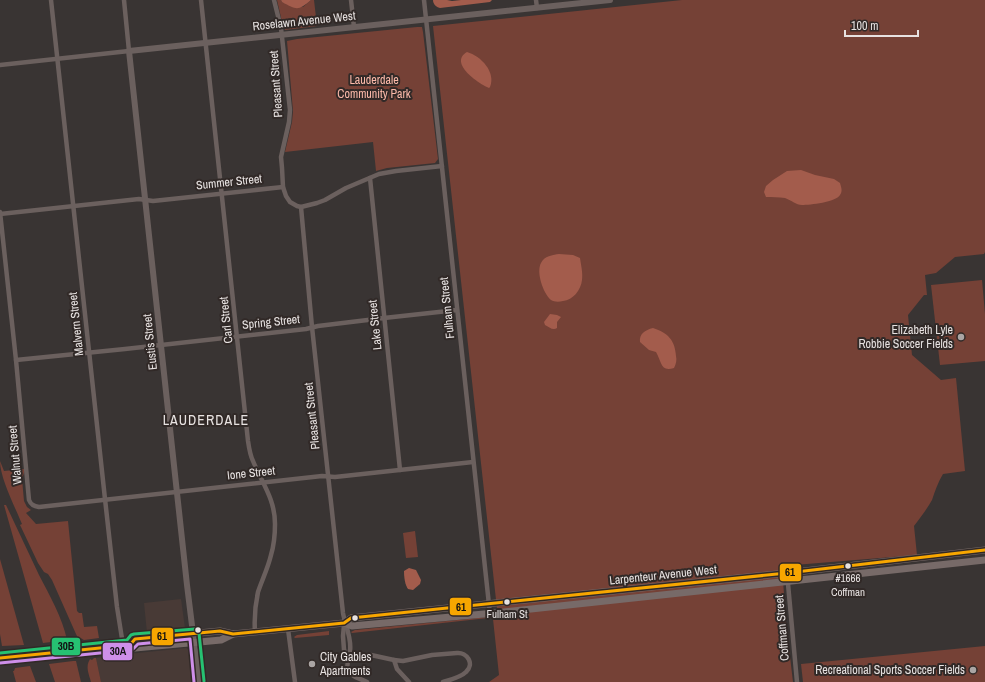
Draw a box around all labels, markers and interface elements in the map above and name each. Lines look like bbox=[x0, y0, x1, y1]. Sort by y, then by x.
street label: Roselawn Avenue West bbox=[252, 8, 357, 34]
scale bar bbox=[845, 12, 918, 38]
text: 100 m bbox=[851, 18, 878, 34]
street label: Pleasant Street bbox=[266, 50, 286, 118]
park label: Lauderdale Community Park bbox=[337, 72, 411, 102]
street label: Summer Street bbox=[195, 171, 263, 193]
street label: Fulham Street bbox=[436, 276, 458, 340]
street label: Malvern Street bbox=[65, 291, 87, 357]
street label: Carl Street bbox=[216, 296, 236, 344]
street label: Lake Street bbox=[364, 299, 386, 351]
street label: Spring Street bbox=[241, 311, 301, 333]
street label: Eustis Street bbox=[139, 313, 161, 371]
place label: Elizabeth Lyle Robbie Soccer Fields bbox=[858, 322, 953, 352]
marker: Elizabeth Lyle Robbie Soccer Fields bbox=[956, 332, 966, 342]
street label: Pleasant Street bbox=[301, 381, 323, 450]
district label: LAUDERDALE bbox=[163, 411, 249, 429]
street label: Walnut Street bbox=[4, 425, 26, 485]
street label: Ione Street bbox=[226, 463, 276, 483]
street label: Larpenteur Avenue West bbox=[608, 561, 718, 589]
marker: #1666 Coffman bbox=[843, 561, 853, 571]
line badge: 61 bbox=[779, 563, 802, 582]
text: 61 bbox=[785, 565, 795, 579]
place label: #1666 Coffman bbox=[831, 571, 865, 599]
street label: Coffman Street bbox=[771, 594, 793, 662]
line badge: 61 bbox=[449, 597, 472, 616]
marker: Fulham St bbox=[502, 597, 512, 607]
text: 61 bbox=[456, 600, 466, 614]
place label: Fulham St bbox=[486, 607, 528, 621]
unlabelled marker bbox=[350, 613, 360, 623]
unlabelled marker bbox=[193, 625, 203, 635]
line badge: 61 bbox=[151, 627, 174, 646]
text: 61 bbox=[157, 629, 167, 643]
line badge: 30B bbox=[51, 637, 81, 656]
text: 30B bbox=[58, 639, 75, 653]
line badge: 30A bbox=[102, 642, 133, 661]
text: 30A bbox=[110, 644, 127, 658]
place label: City Gables Apartments bbox=[319, 649, 371, 679]
marker: City Gables Apartments bbox=[307, 659, 317, 669]
place label: Recreational Sports Soccer Fields bbox=[815, 662, 965, 678]
marker: Recreational Sports Soccer Fields bbox=[968, 665, 978, 675]

